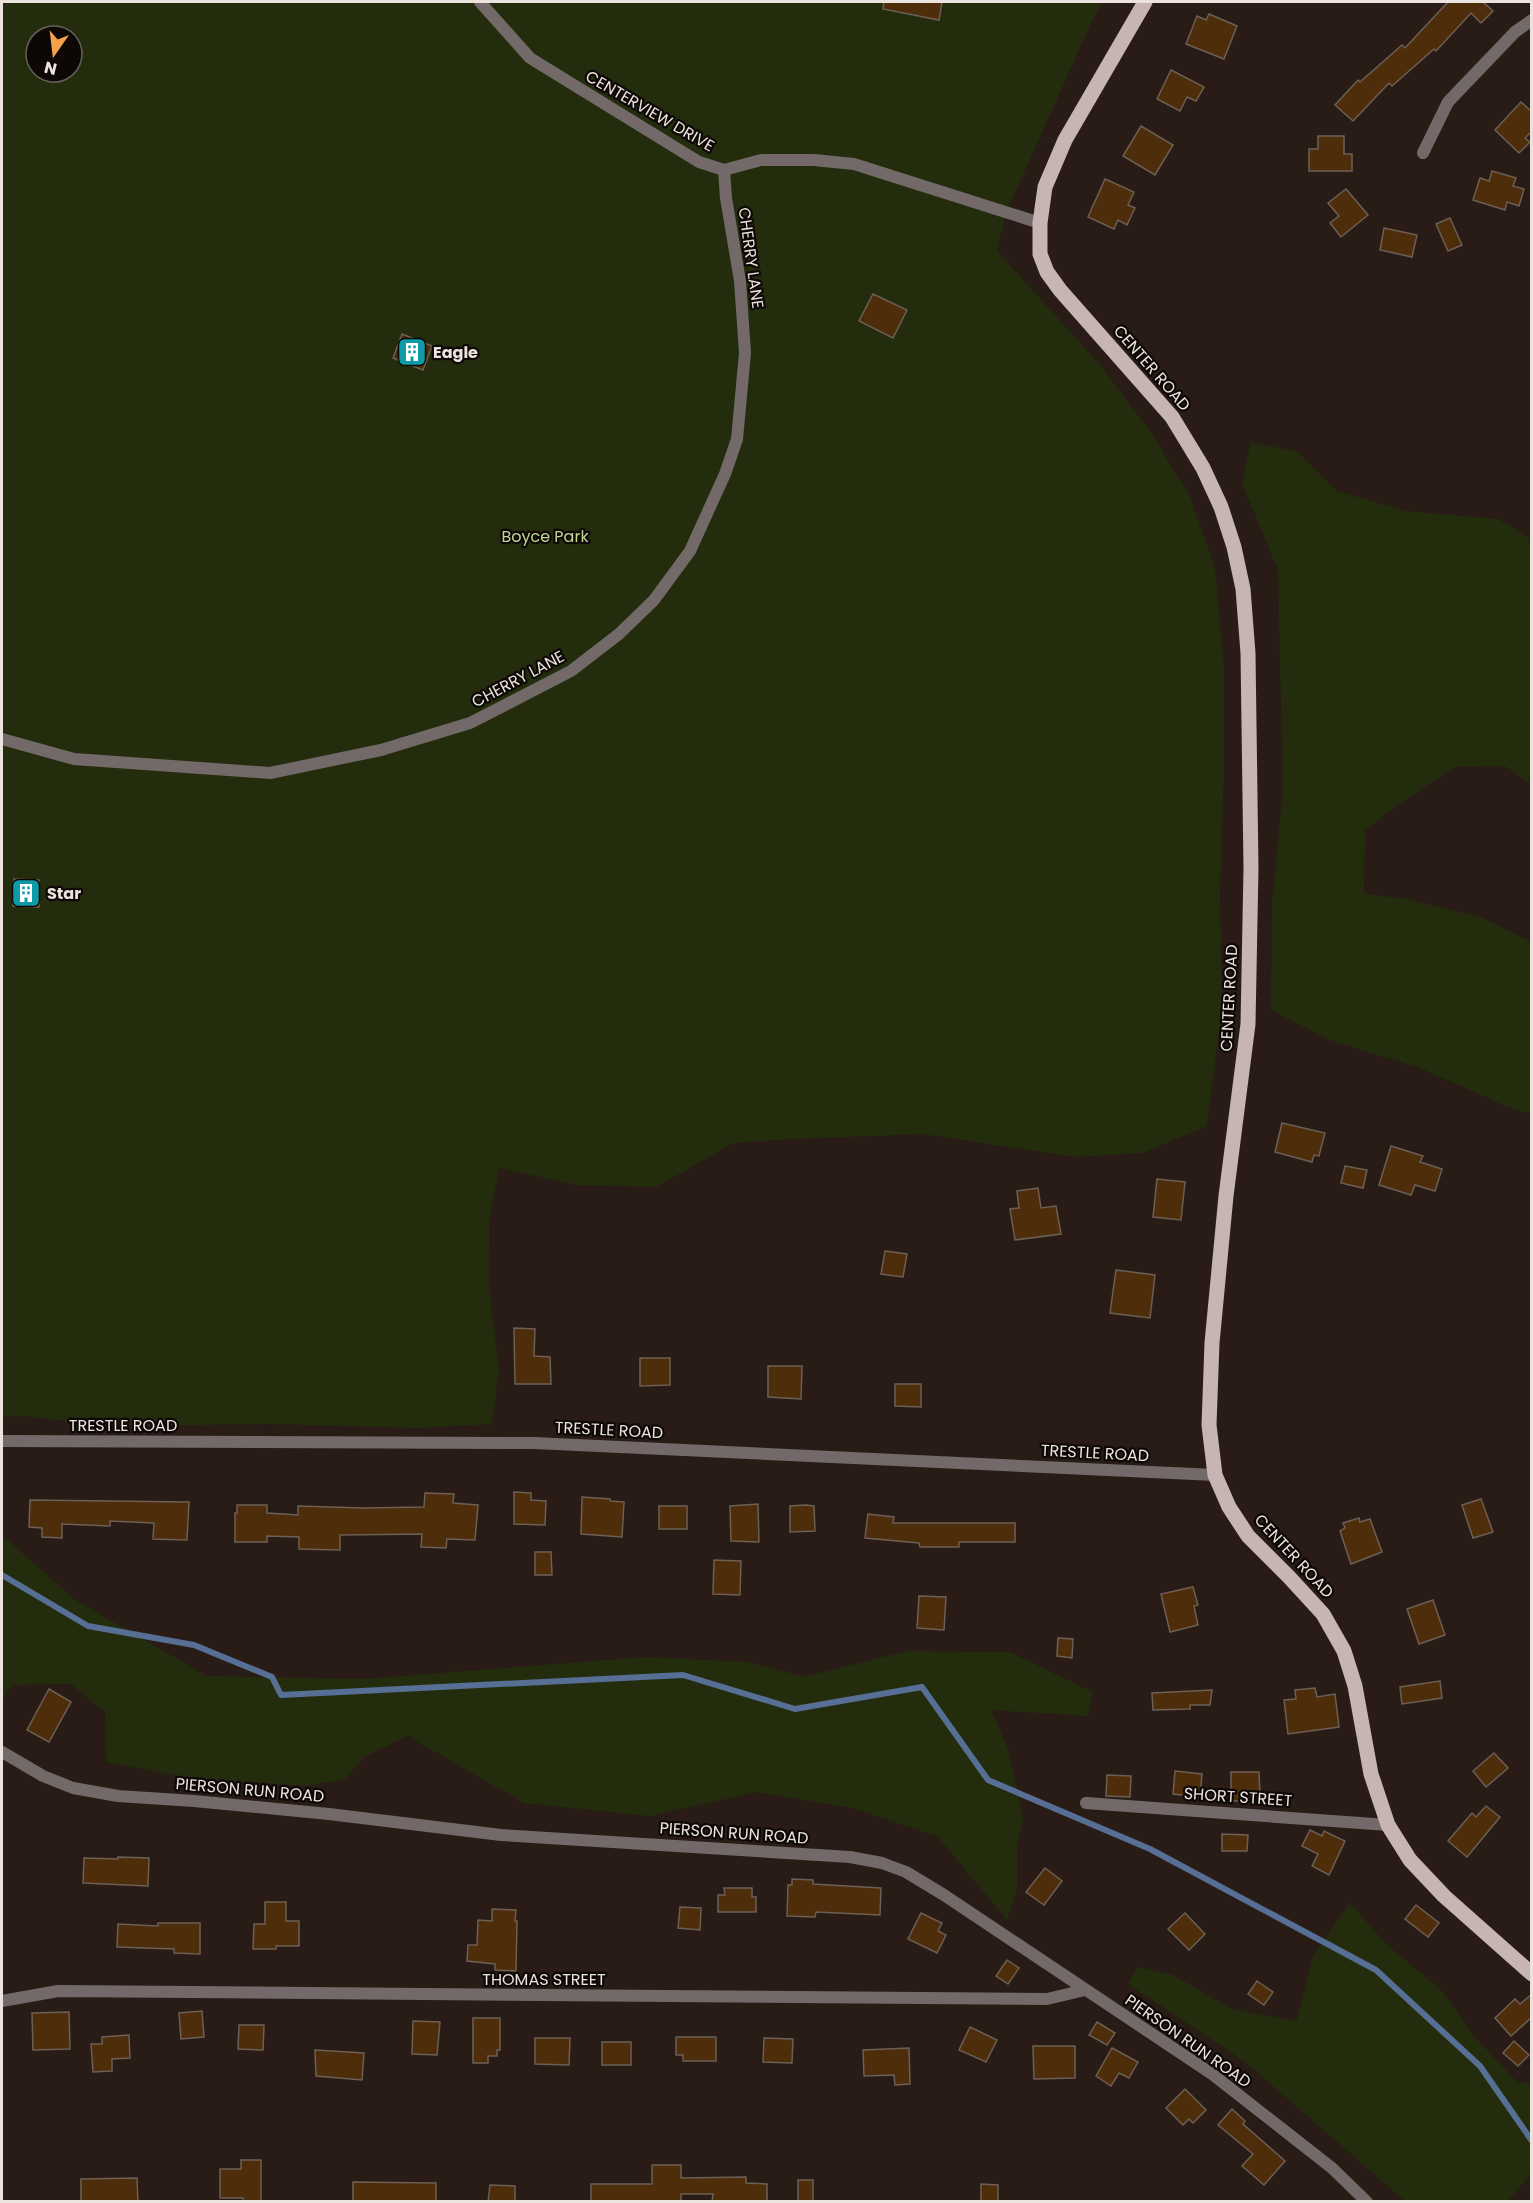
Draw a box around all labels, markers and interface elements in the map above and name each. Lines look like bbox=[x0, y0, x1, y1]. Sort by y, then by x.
north arrow bbox=[24, 24, 84, 84]
text: N bbox=[42, 55, 59, 81]
street label: CENTERVIEW DRIVE bbox=[581, 65, 719, 157]
street label: CHERRY LANE bbox=[733, 206, 769, 310]
street label: CENTER ROAD bbox=[1108, 320, 1196, 416]
building icon: Eagle bbox=[396, 336, 428, 368]
place label: Eagle bbox=[433, 341, 478, 364]
park label: Boyce Park bbox=[501, 525, 589, 548]
street label: CHERRY LANE bbox=[468, 645, 568, 713]
building icon: Star bbox=[10, 877, 42, 909]
place label: Star bbox=[47, 882, 81, 905]
street label: CENTER ROAD bbox=[1215, 944, 1243, 1052]
street label: TRESTLE ROAD bbox=[69, 1414, 177, 1437]
street label: TRESTLE ROAD bbox=[554, 1416, 664, 1444]
street label: TRESTLE ROAD bbox=[1040, 1439, 1150, 1467]
street label: CENTER ROAD bbox=[1249, 1509, 1339, 1603]
street label: PIERSON RUN ROAD bbox=[175, 1772, 325, 1808]
street label: SHORT STREET bbox=[1183, 1782, 1293, 1812]
street label: PIERSON RUN ROAD bbox=[659, 1816, 809, 1850]
street label: THOMAS STREET bbox=[482, 1968, 606, 1991]
street label: PIERSON RUN ROAD bbox=[1120, 1989, 1256, 2093]

